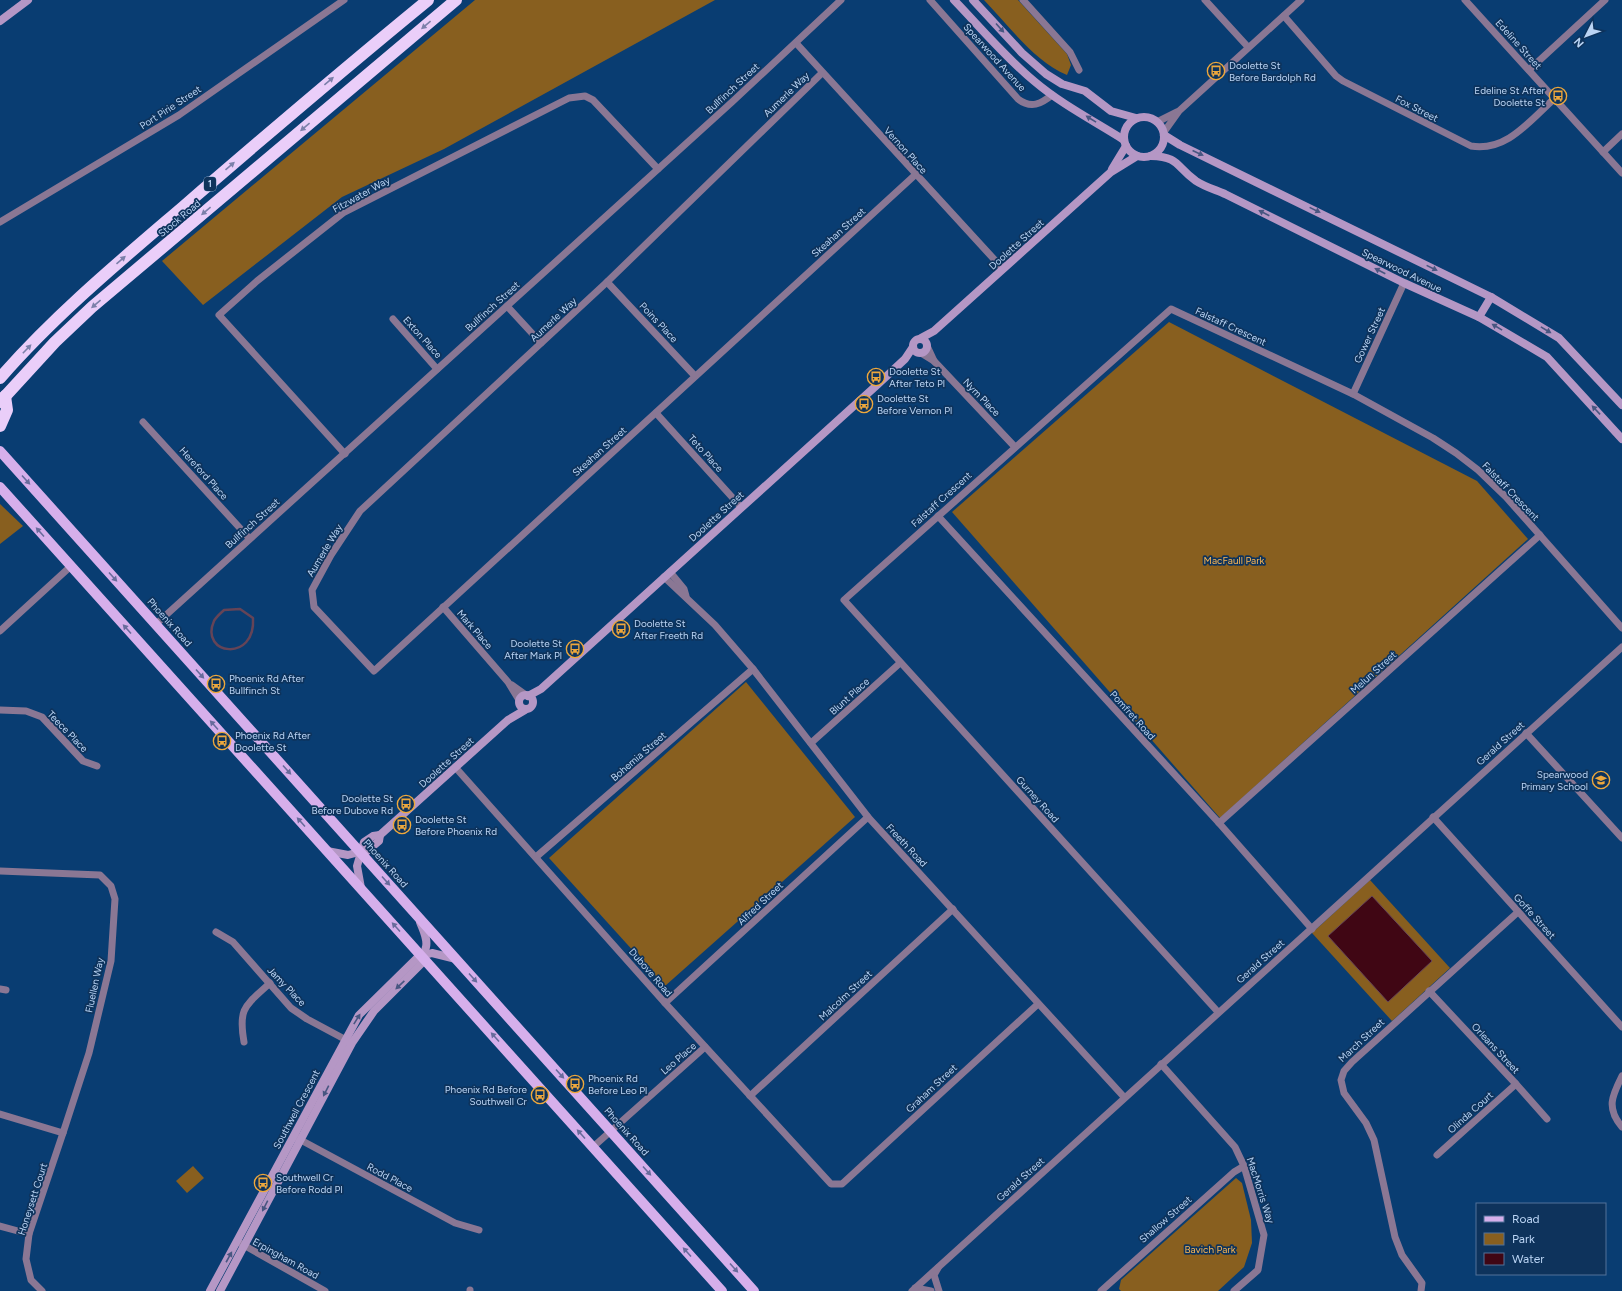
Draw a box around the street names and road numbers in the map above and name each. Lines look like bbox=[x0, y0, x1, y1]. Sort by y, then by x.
street label: Edeline Street bbox=[1493, 16, 1545, 72]
street label: Spearwood Avenue bbox=[961, 20, 1029, 95]
street label: Bullfinch Street bbox=[703, 60, 762, 117]
street label: Aumerle Way bbox=[760, 69, 813, 120]
street label: Port Pirie Street bbox=[137, 83, 204, 132]
street label: Fox Street bbox=[1393, 92, 1441, 125]
street label: Vernon Place bbox=[881, 124, 930, 177]
street label: Fitzwater Way bbox=[330, 173, 393, 216]
road number: 1 bbox=[204, 177, 216, 191]
street label: Stock Road bbox=[155, 197, 203, 240]
street label: Skeahan Street bbox=[809, 205, 868, 260]
street label: Doolette Street bbox=[986, 216, 1047, 272]
street label: Spearwood Avenue bbox=[1360, 245, 1444, 296]
street label: Bullfinch Street bbox=[462, 278, 523, 334]
street label: Aumerle Way bbox=[527, 294, 580, 344]
street label: Poins Place bbox=[637, 299, 681, 346]
street label: Falstaff Crescent bbox=[1193, 304, 1269, 349]
street label: Gower Street bbox=[1351, 305, 1388, 365]
street label: Exton Place bbox=[400, 314, 445, 361]
street label: Nym Place bbox=[960, 376, 1003, 419]
street label: Skeahan Street bbox=[570, 424, 629, 479]
street label: Teto Place bbox=[685, 432, 726, 475]
street label: Hereford Place bbox=[176, 444, 231, 503]
street label: Falstaff Crescent bbox=[1479, 459, 1542, 524]
street label: Falstaff Crescent bbox=[908, 469, 974, 530]
street label: Doolette Street bbox=[686, 488, 747, 544]
street label: Bullfinch Street bbox=[222, 495, 283, 551]
street label: Aumerle Way bbox=[304, 521, 346, 579]
street label: Phoenix Road bbox=[144, 595, 195, 649]
street label: Mark Place bbox=[454, 607, 496, 652]
street label: Melun Street bbox=[1348, 648, 1399, 697]
street label: Blunt Place bbox=[827, 675, 873, 718]
street label: Pomfret Road bbox=[1107, 688, 1158, 743]
street label: Teece Place bbox=[45, 708, 91, 755]
street label: Gerald Street bbox=[1474, 718, 1527, 768]
street label: Bohemia Street bbox=[608, 729, 669, 784]
street label: Doolette Street bbox=[416, 734, 477, 790]
street label: Gurney Road bbox=[1013, 773, 1062, 825]
street label: Freeth Road bbox=[883, 821, 930, 870]
street label: Phoenix Road bbox=[360, 836, 411, 890]
street label: Alfred Street bbox=[735, 879, 786, 928]
street label: Goffe Street bbox=[1511, 891, 1559, 942]
street label: Gerald Street bbox=[1234, 936, 1287, 986]
street label: Dubove Road bbox=[626, 945, 675, 999]
street label: Fluellen Way bbox=[82, 956, 107, 1014]
street label: Jamy Place bbox=[264, 964, 309, 1009]
street label: Malcolm Street bbox=[816, 967, 875, 1023]
street label: March Street bbox=[1336, 1016, 1387, 1065]
street label: Orleans Street bbox=[1469, 1020, 1523, 1077]
street label: Leo Place bbox=[658, 1039, 699, 1077]
street label: Graham Street bbox=[903, 1061, 960, 1116]
street label: Southwell Crescent bbox=[270, 1067, 323, 1151]
street label: Olinda Court bbox=[1445, 1088, 1496, 1136]
street label: Phoenix Road bbox=[601, 1104, 652, 1158]
street label: Gerald Street bbox=[994, 1154, 1047, 1204]
street label: MacMorris Way bbox=[1244, 1155, 1278, 1226]
street label: Rodd Place bbox=[365, 1160, 415, 1195]
street label: Honeysett Court bbox=[15, 1161, 50, 1237]
street label: Shallow Street bbox=[1136, 1193, 1194, 1246]
street label: Erpingham Road bbox=[250, 1235, 321, 1282]

